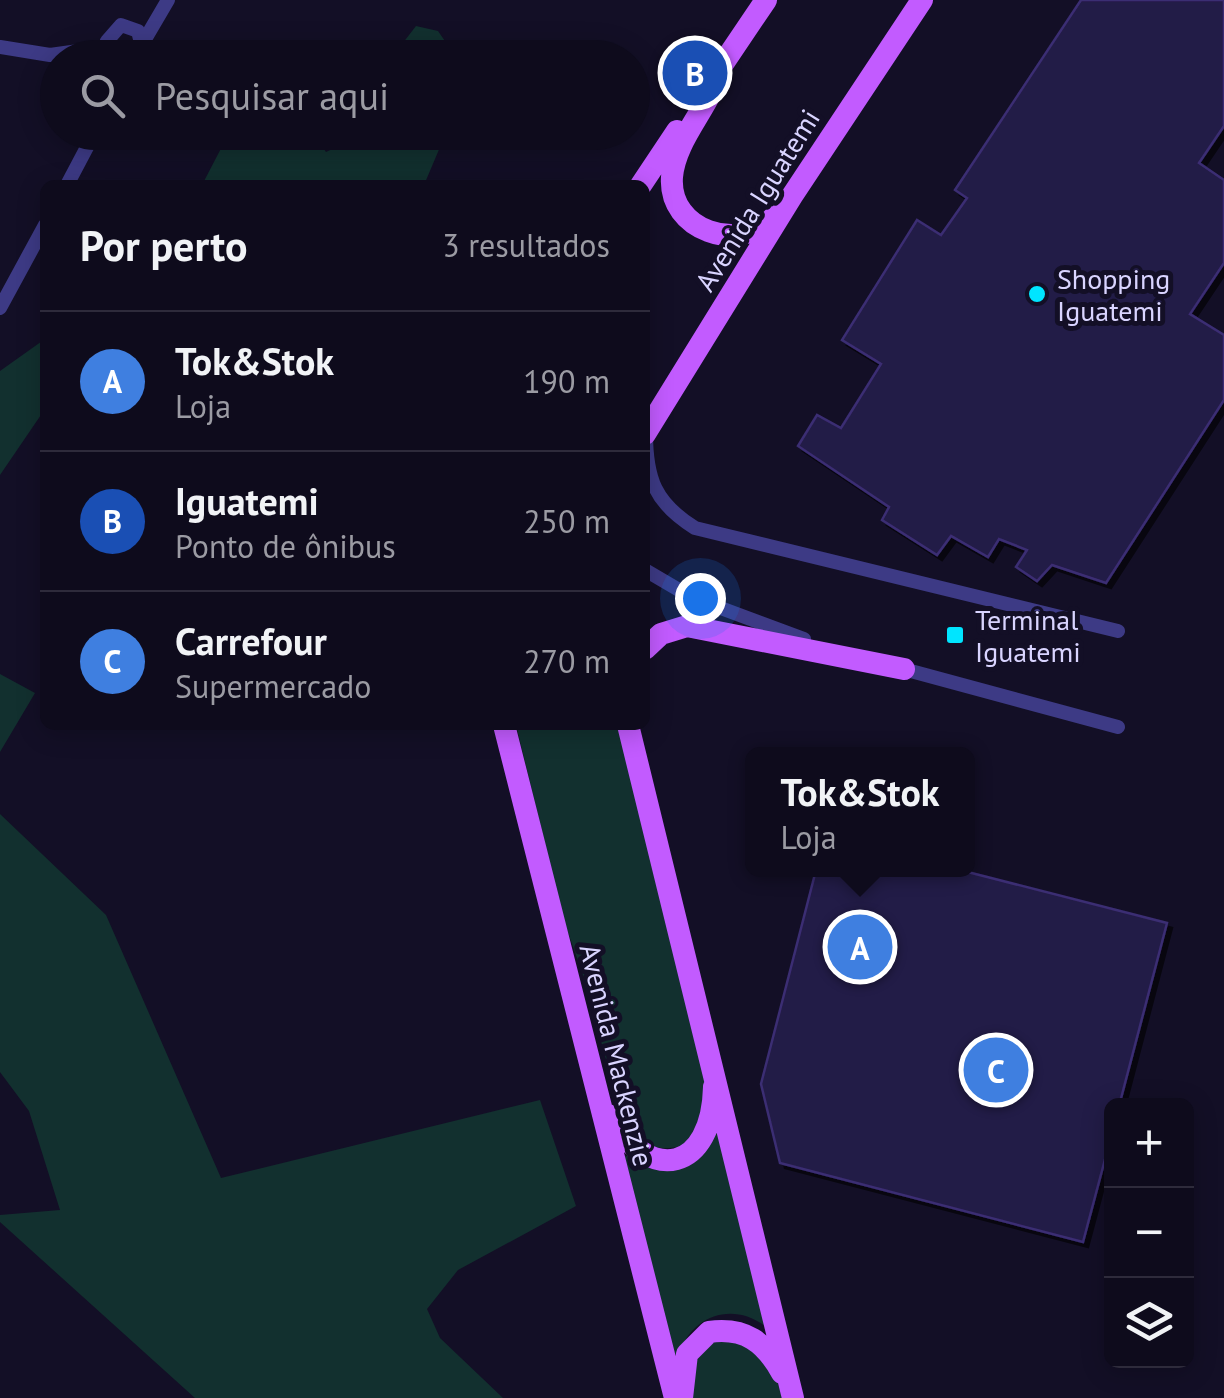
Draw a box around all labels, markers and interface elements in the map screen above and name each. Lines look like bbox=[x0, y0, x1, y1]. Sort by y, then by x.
pin: B bbox=[662, 36, 728, 110]
search box bbox=[40, 40, 650, 150]
icon: search bbox=[75, 68, 130, 123]
text: Pesquisar aqui bbox=[155, 71, 389, 120]
street label: Avenida Iguatemi bbox=[686, 102, 828, 298]
text: Por perto bbox=[80, 218, 247, 273]
text: 3 resultados bbox=[442, 224, 610, 266]
place label: Shopping Iguatemi bbox=[1057, 260, 1170, 329]
marker: Shopping Iguatemi bbox=[1026, 283, 1048, 305]
text: Tok&Stok bbox=[175, 336, 334, 385]
text: A bbox=[103, 360, 122, 402]
text: 190 m bbox=[523, 360, 610, 402]
text: Loja bbox=[175, 385, 231, 427]
text: Iguatemi bbox=[175, 476, 319, 525]
text: B bbox=[103, 500, 122, 542]
text: 250 m bbox=[523, 500, 610, 542]
text: Ponto de ônibus bbox=[175, 525, 396, 567]
your location bbox=[675, 573, 726, 624]
place label: Terminal Iguatemi bbox=[975, 601, 1081, 670]
text: Carrefour bbox=[175, 616, 327, 665]
marker: Terminal Iguatemi bbox=[944, 624, 966, 646]
text: C bbox=[104, 640, 121, 682]
text: 270 m bbox=[523, 640, 610, 682]
text: Supermercado bbox=[175, 665, 371, 707]
popup bbox=[745, 747, 975, 877]
text: Tok&Stok bbox=[781, 767, 940, 816]
text: Loja bbox=[781, 816, 837, 858]
pin: A bbox=[828, 910, 892, 984]
street label: Avenida Mackenzie bbox=[572, 940, 662, 1170]
pin: C bbox=[964, 1032, 1028, 1108]
map controls bbox=[1104, 1098, 1194, 1368]
button: + bbox=[1104, 1098, 1194, 1188]
button: − bbox=[1104, 1188, 1194, 1278]
button: layers bbox=[1104, 1278, 1194, 1368]

